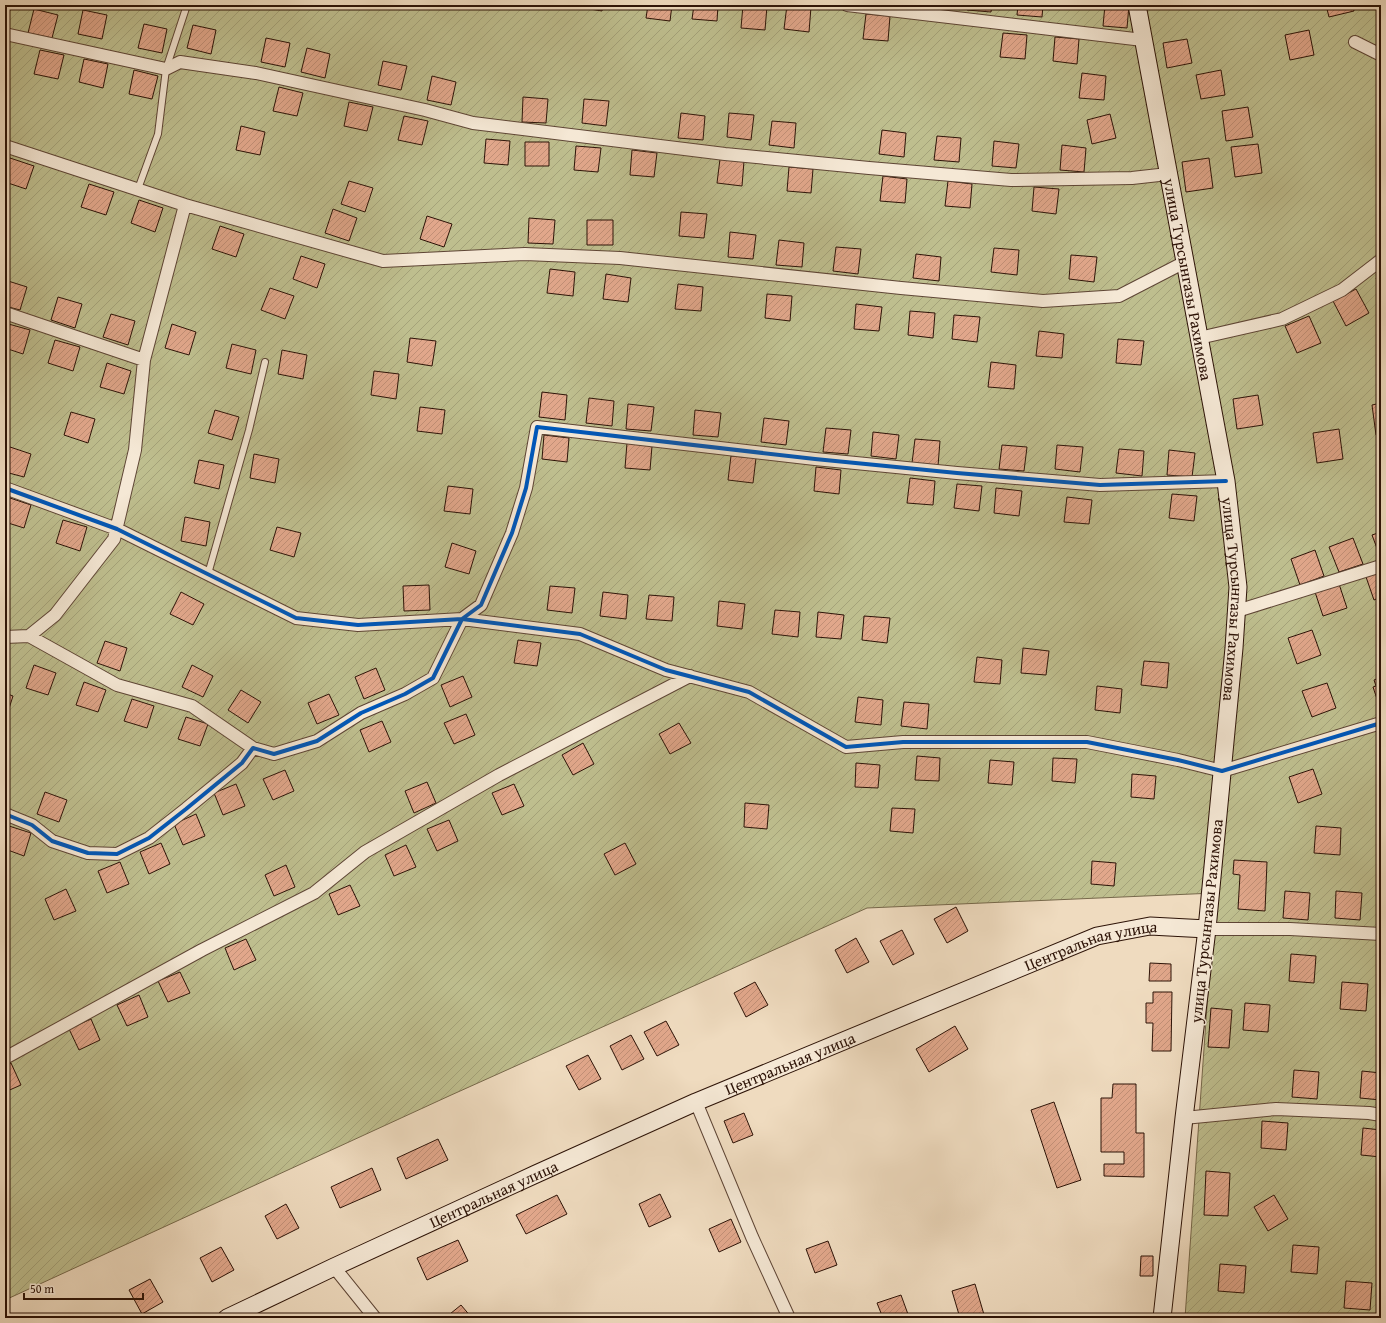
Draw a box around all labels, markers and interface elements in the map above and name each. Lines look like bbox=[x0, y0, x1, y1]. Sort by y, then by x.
street label: улица Турсынгазы Рахимова bbox=[1157, 175, 1219, 383]
street label: улица Турсынгазы Рахимова bbox=[1216, 495, 1250, 703]
street label: улица Турсынгазы Рахимова bbox=[1183, 817, 1229, 1025]
street label: Центральная улица bbox=[1020, 914, 1158, 977]
street label: Центральная улица bbox=[721, 1025, 859, 1101]
street label: Центральная улица bbox=[425, 1154, 562, 1234]
scale bar bbox=[24, 1275, 143, 1301]
text: 50 m bbox=[30, 1280, 54, 1297]

